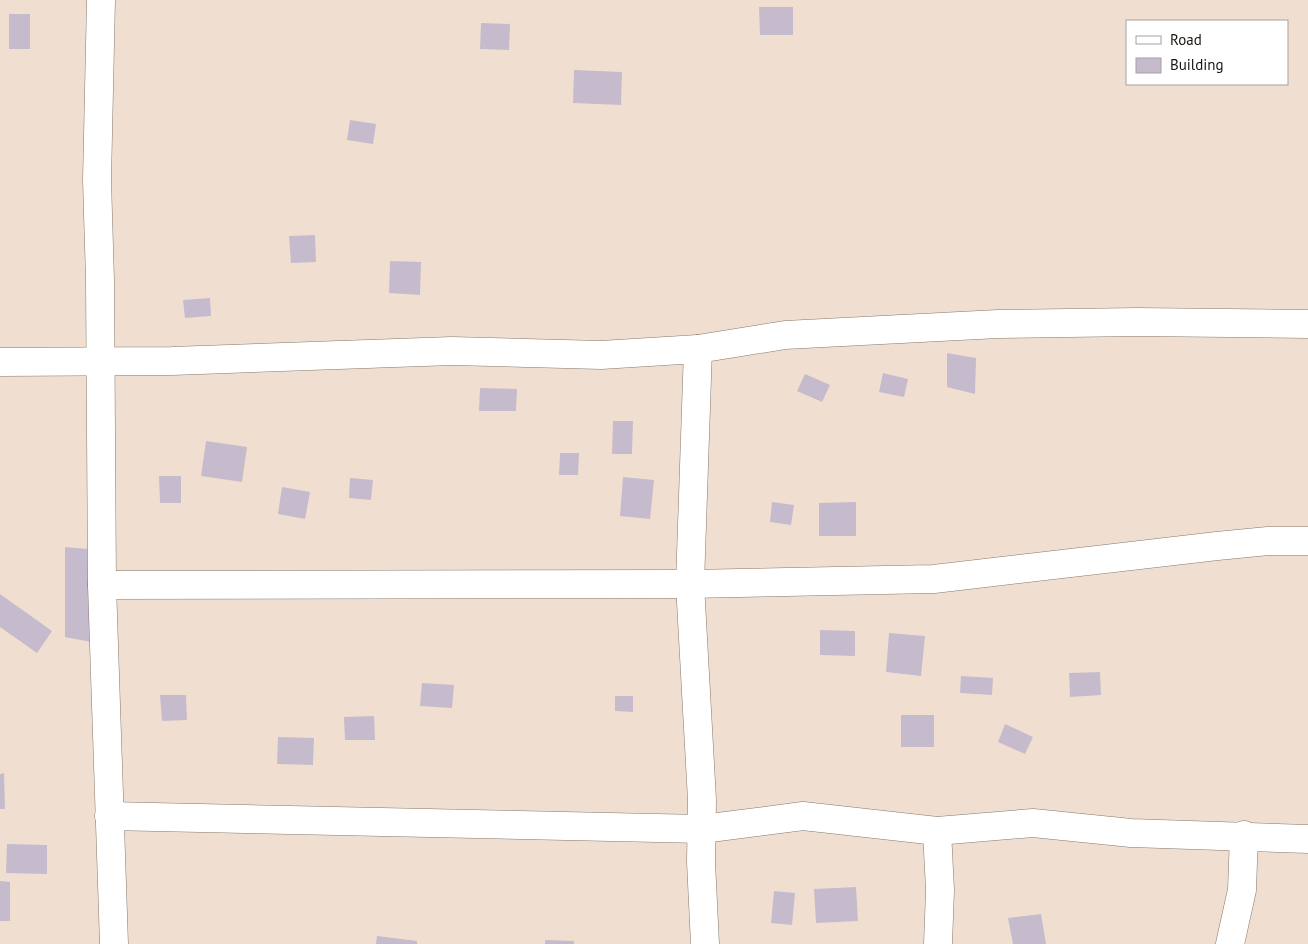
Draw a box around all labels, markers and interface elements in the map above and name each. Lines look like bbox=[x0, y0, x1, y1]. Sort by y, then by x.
legend bbox=[1126, 20, 1288, 85]
text: Road bbox=[1170, 30, 1202, 49]
text: Building bbox=[1170, 55, 1224, 74]

